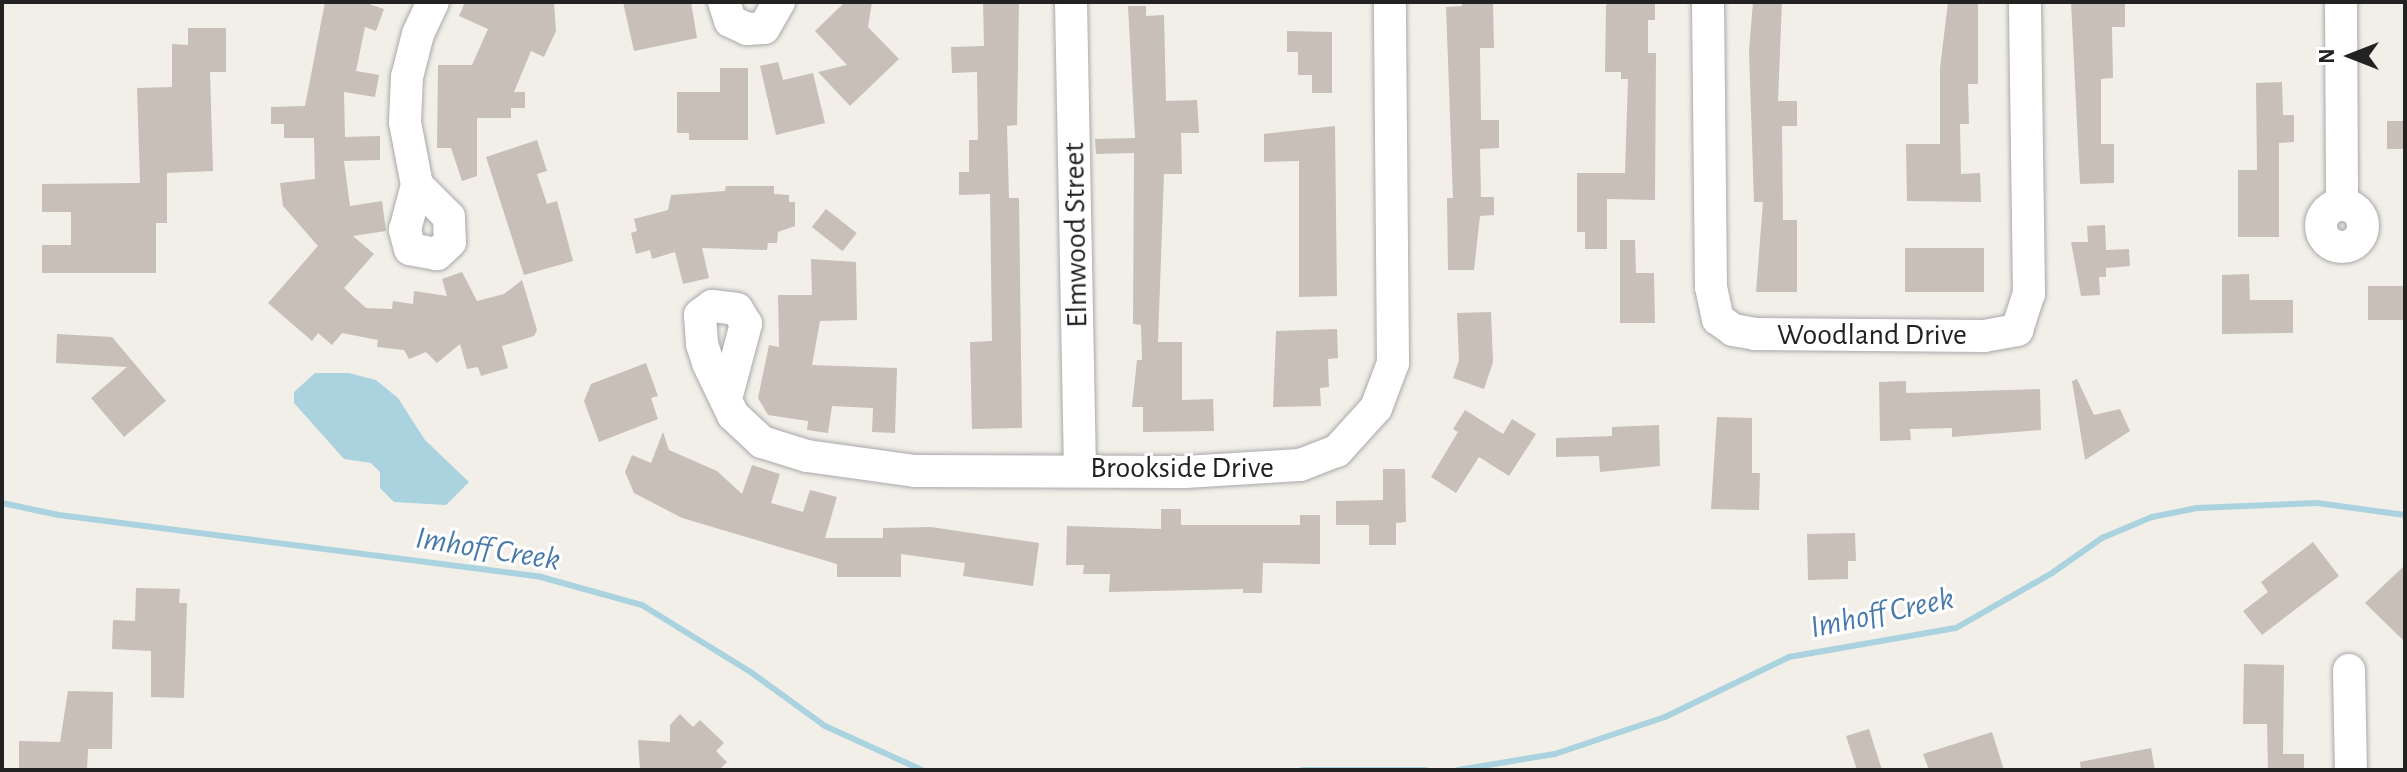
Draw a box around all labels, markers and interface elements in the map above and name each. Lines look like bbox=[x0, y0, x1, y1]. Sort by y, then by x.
north arrow bbox=[2311, 16, 2391, 96]
text: N bbox=[2316, 48, 2338, 64]
street label: Elmwood Street bbox=[1056, 142, 1096, 328]
street label: Woodland Drive bbox=[1777, 317, 1967, 353]
street label: Brookside Drive bbox=[1090, 450, 1274, 486]
water label: Imhoff Creek bbox=[413, 519, 563, 579]
water label: Imhoff Creek bbox=[1807, 579, 1957, 647]

